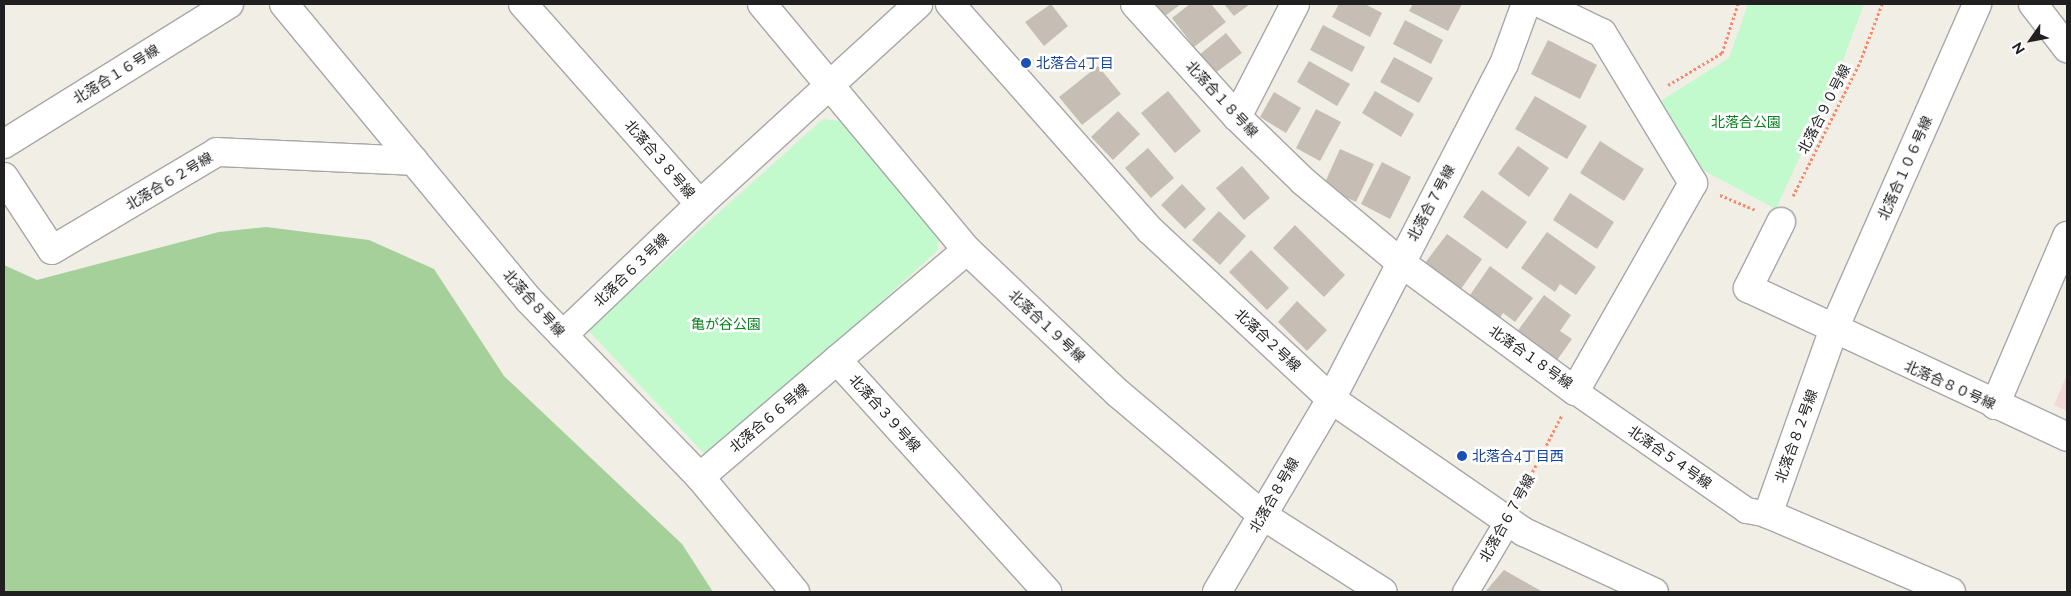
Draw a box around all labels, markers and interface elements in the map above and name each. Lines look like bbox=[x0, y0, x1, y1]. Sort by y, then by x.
north arrow bbox=[2006, 15, 2056, 65]
text: N bbox=[2009, 39, 2028, 57]
street label: 北落合１６号線 bbox=[70, 41, 162, 107]
place label: 北落合4丁目 bbox=[1036, 55, 1114, 71]
marker: 北落合4丁目 bbox=[1020, 57, 1032, 69]
street label: 北落合１８号線 bbox=[1182, 57, 1262, 141]
street label: 北落合９０号線 bbox=[1794, 62, 1854, 156]
street label: 北落合１０６号線 bbox=[1875, 113, 1935, 223]
park label: 北落合公園 bbox=[1711, 114, 1781, 130]
street label: 北落合３８号線 bbox=[622, 117, 698, 201]
street label: 北落合６２号線 bbox=[123, 149, 215, 213]
street label: 北落合７号線 bbox=[1404, 162, 1458, 244]
street label: 北落合６３号線 bbox=[590, 230, 672, 310]
street label: 北落合８号線 bbox=[500, 266, 568, 340]
street label: 北落合１９号線 bbox=[1005, 286, 1089, 366]
street label: 北落合２号線 bbox=[1232, 305, 1304, 375]
park label: 亀が谷公園 bbox=[691, 316, 761, 332]
street label: 北落合１８号線 bbox=[1486, 322, 1576, 392]
street label: 北落合８０号線 bbox=[1902, 357, 1998, 413]
street label: 北落合３９号線 bbox=[846, 371, 924, 455]
street label: 北落合６６号線 bbox=[726, 380, 812, 456]
street label: 北落合８２号線 bbox=[1771, 387, 1821, 485]
street label: 北落合５４号線 bbox=[1625, 422, 1715, 492]
place label: 北落合4丁目西 bbox=[1472, 448, 1564, 464]
marker: 北落合4丁目西 bbox=[1456, 450, 1468, 462]
street label: 北落合８号線 bbox=[1246, 454, 1302, 536]
street label: 北落合６７号線 bbox=[1476, 471, 1538, 565]

